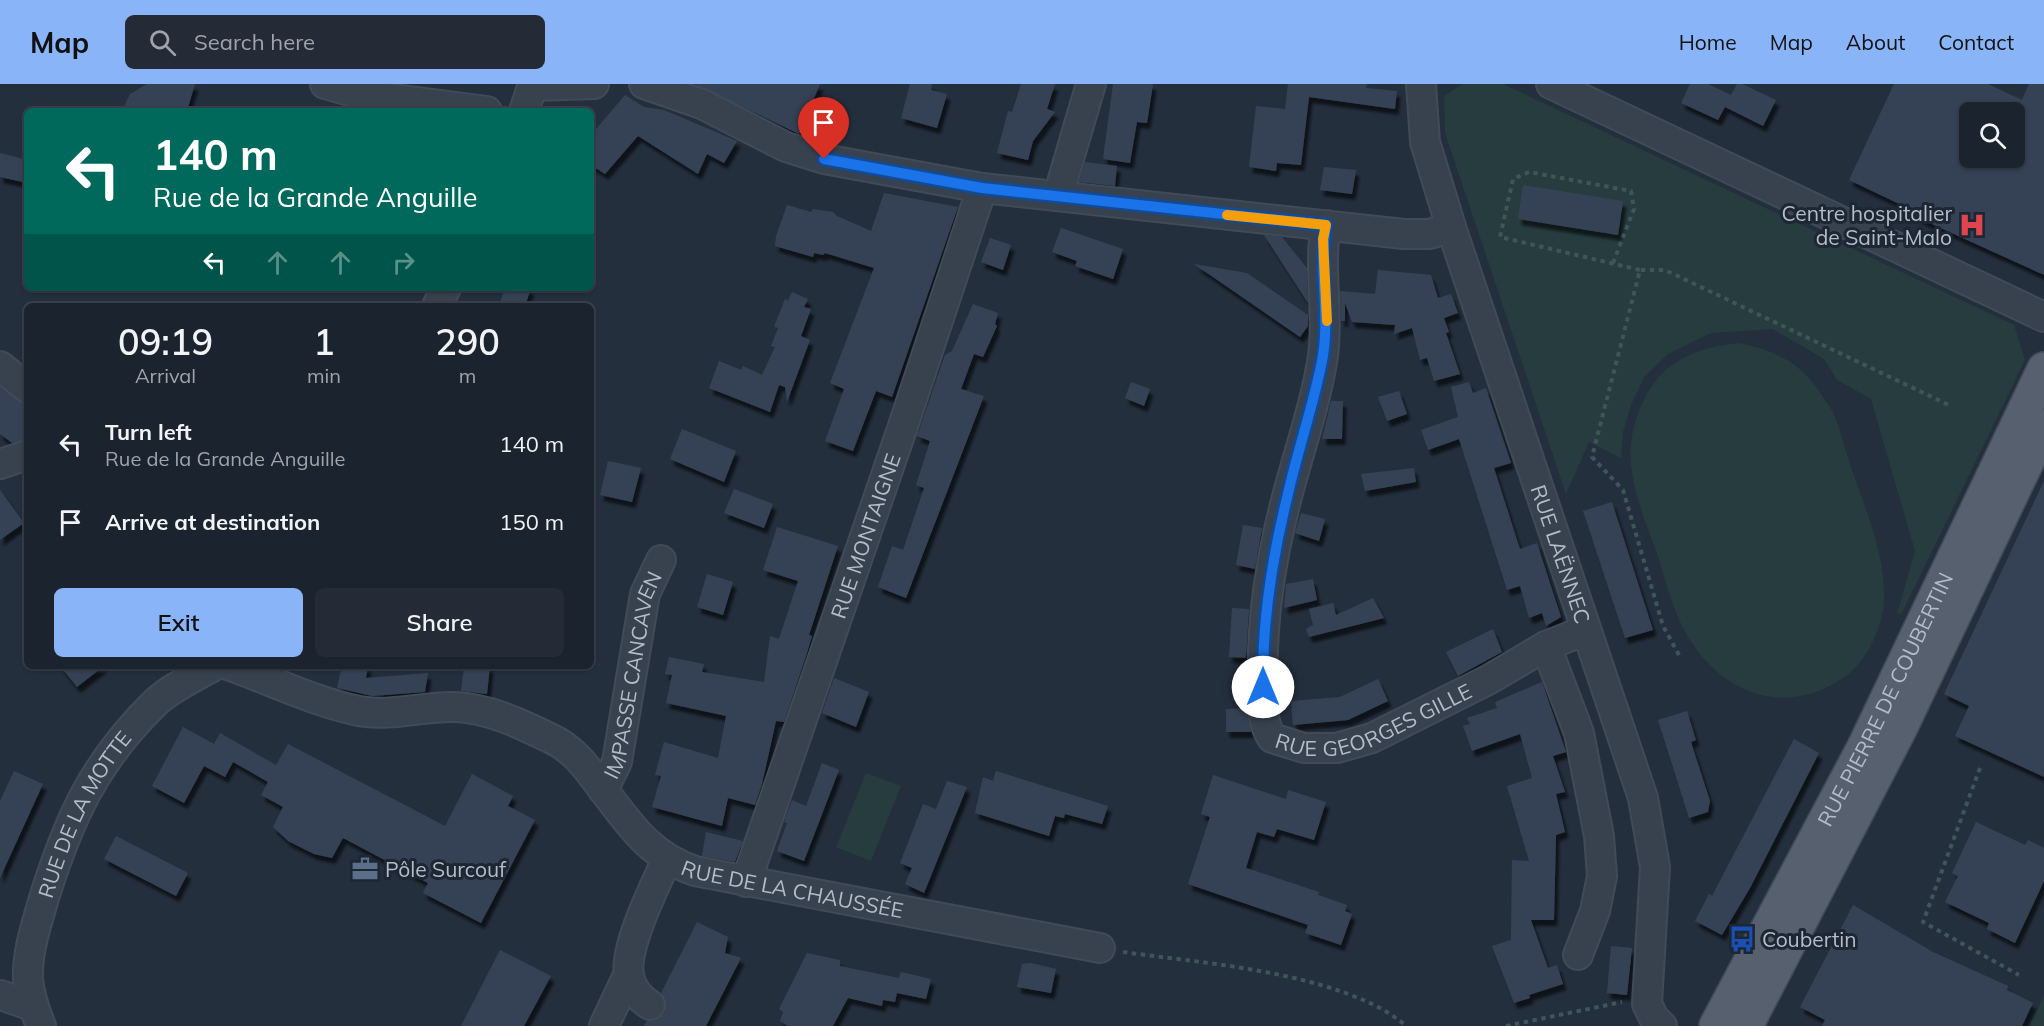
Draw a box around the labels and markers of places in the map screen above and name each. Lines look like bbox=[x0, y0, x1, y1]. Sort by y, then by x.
pin bbox=[798, 97, 849, 159]
place label: Centre hospitalier de Saint-Malo bbox=[1782, 200, 1952, 250]
hospital icon: Centre hospitalier de Saint-Malo bbox=[1957, 210, 1987, 240]
office icon: Pôle Surcouf bbox=[350, 854, 380, 884]
place label: Pôle Surcouf bbox=[385, 856, 507, 882]
bus stop icon: Coubertin bbox=[1727, 924, 1757, 954]
place label: Coubertin bbox=[1762, 926, 1857, 952]

